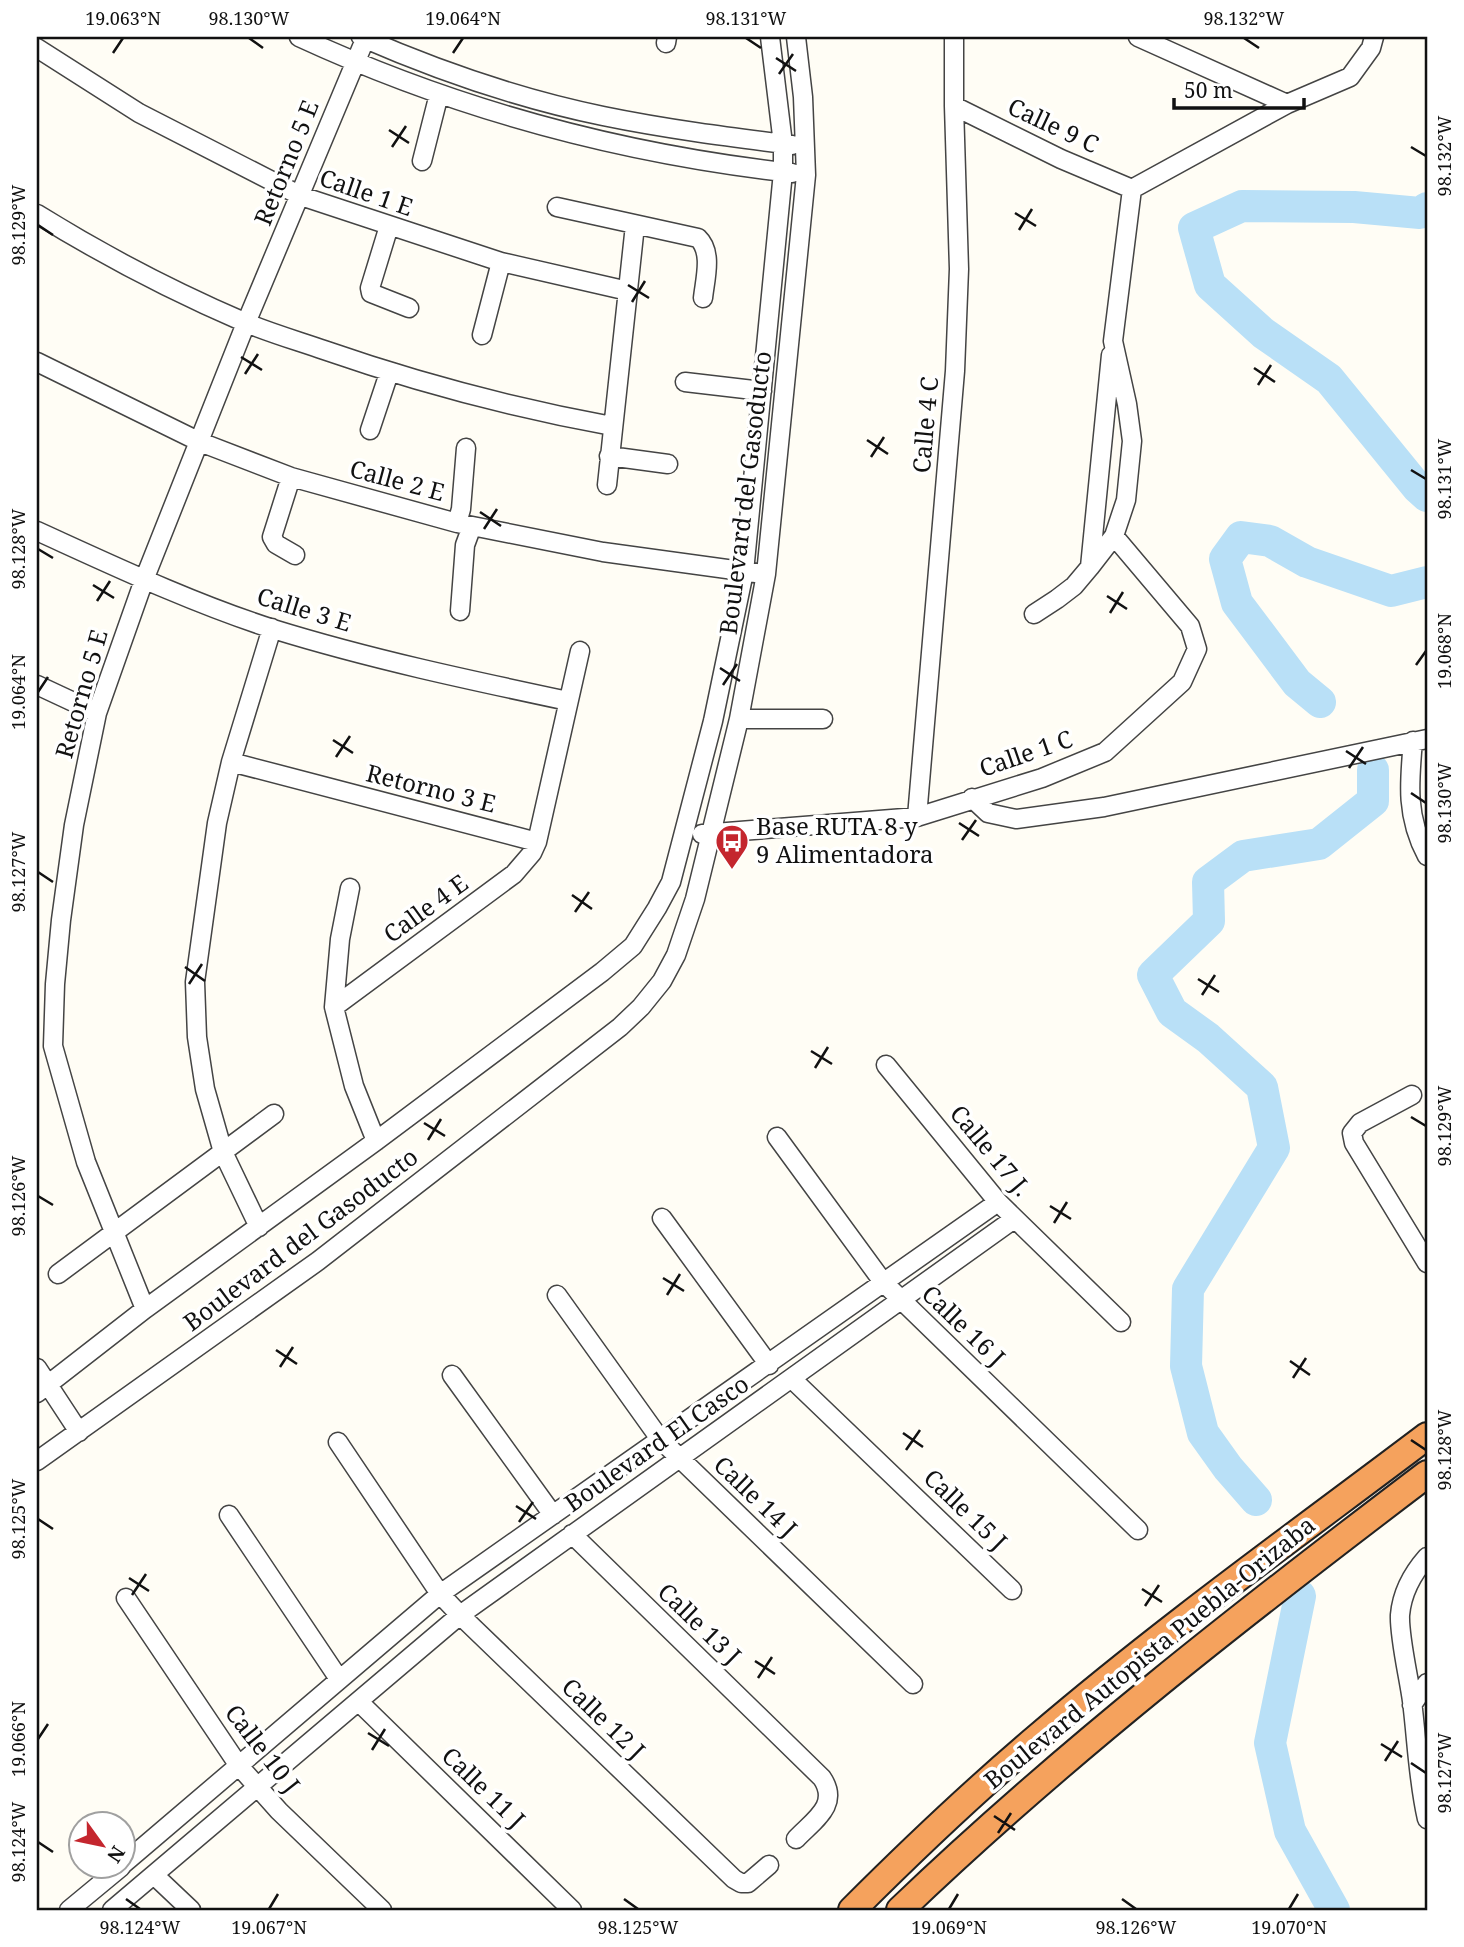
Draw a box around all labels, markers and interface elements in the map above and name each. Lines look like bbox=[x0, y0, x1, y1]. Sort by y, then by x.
text: 19.063°N bbox=[85, 6, 161, 30]
text: 98.130°W bbox=[209, 6, 290, 30]
text: 19.064°N bbox=[425, 6, 501, 30]
text: 98.131°W bbox=[706, 6, 787, 30]
text: 98.132°W bbox=[1204, 6, 1285, 30]
scale bar bbox=[1174, 66, 1303, 110]
text: 50 m bbox=[1184, 76, 1233, 104]
street label: Calle 9 C bbox=[1003, 89, 1104, 160]
street label: Retorno 5 E bbox=[246, 95, 326, 230]
text: 98.132°W bbox=[1432, 115, 1456, 196]
street label: Calle 1 E bbox=[315, 160, 418, 223]
text: 98.129°W bbox=[6, 184, 30, 265]
street label: Boulevard del Gasoducto bbox=[711, 349, 778, 636]
street label: Calle 4 C bbox=[904, 375, 945, 474]
text: 98.131°W bbox=[1432, 438, 1456, 519]
street label: Calle 2 E bbox=[346, 451, 448, 508]
text: 98.128°W bbox=[6, 508, 30, 589]
street label: Calle 3 E bbox=[253, 579, 356, 638]
text: 19.068°N bbox=[1432, 613, 1456, 689]
street label: Retorno 5 E bbox=[46, 625, 115, 762]
text: 19.064°N bbox=[6, 654, 30, 730]
street label: Calle 1 C bbox=[974, 721, 1077, 784]
street label: Retorno 3 E bbox=[363, 756, 500, 820]
text: 98.130°W bbox=[1432, 762, 1456, 843]
place label: Base RUTA 8 y 9 Alimentadora bbox=[756, 809, 934, 870]
bus stop icon: Base RUTA 8 y 9 Alimentadora bbox=[713, 822, 751, 871]
text: 98.127°W bbox=[6, 831, 30, 912]
street label: Calle 4 E bbox=[376, 866, 474, 950]
text: 98.129°W bbox=[1432, 1085, 1456, 1166]
street label: Calle 17 J. bbox=[943, 1097, 1039, 1203]
street label: Boulevard del Gasoducto bbox=[176, 1140, 424, 1338]
text: 98.126°W bbox=[6, 1155, 30, 1236]
street label: Calle 16 J bbox=[915, 1277, 1013, 1373]
street label: Boulevard El Casco bbox=[557, 1367, 755, 1519]
text: 98.128°W bbox=[1432, 1409, 1456, 1490]
street label: Calle 14 J bbox=[707, 1448, 805, 1544]
street label: Calle 15 J bbox=[917, 1461, 1015, 1557]
text: 98.125°W bbox=[6, 1478, 30, 1559]
street label: Boulevard Autopista Puebla-Orizaba bbox=[977, 1508, 1321, 1796]
street label: Calle 13 J bbox=[651, 1575, 749, 1671]
street label: Calle 12 J bbox=[555, 1670, 653, 1766]
street label: Calle 10 J bbox=[218, 1697, 308, 1799]
text: 19.066°N bbox=[6, 1701, 30, 1777]
text: 98.127°W bbox=[1432, 1732, 1456, 1813]
street label: Calle 11 J bbox=[435, 1739, 533, 1835]
text: 98.124°W bbox=[6, 1801, 30, 1882]
north arrow bbox=[66, 1811, 136, 1881]
text: N bbox=[101, 1841, 131, 1868]
text: 98.124°W bbox=[100, 1915, 181, 1939]
text: 19.067°N bbox=[231, 1915, 307, 1939]
text: 98.125°W bbox=[598, 1915, 679, 1939]
text: 19.069°N bbox=[911, 1915, 987, 1939]
text: 98.126°W bbox=[1096, 1915, 1177, 1939]
text: 19.070°N bbox=[1251, 1915, 1327, 1939]

